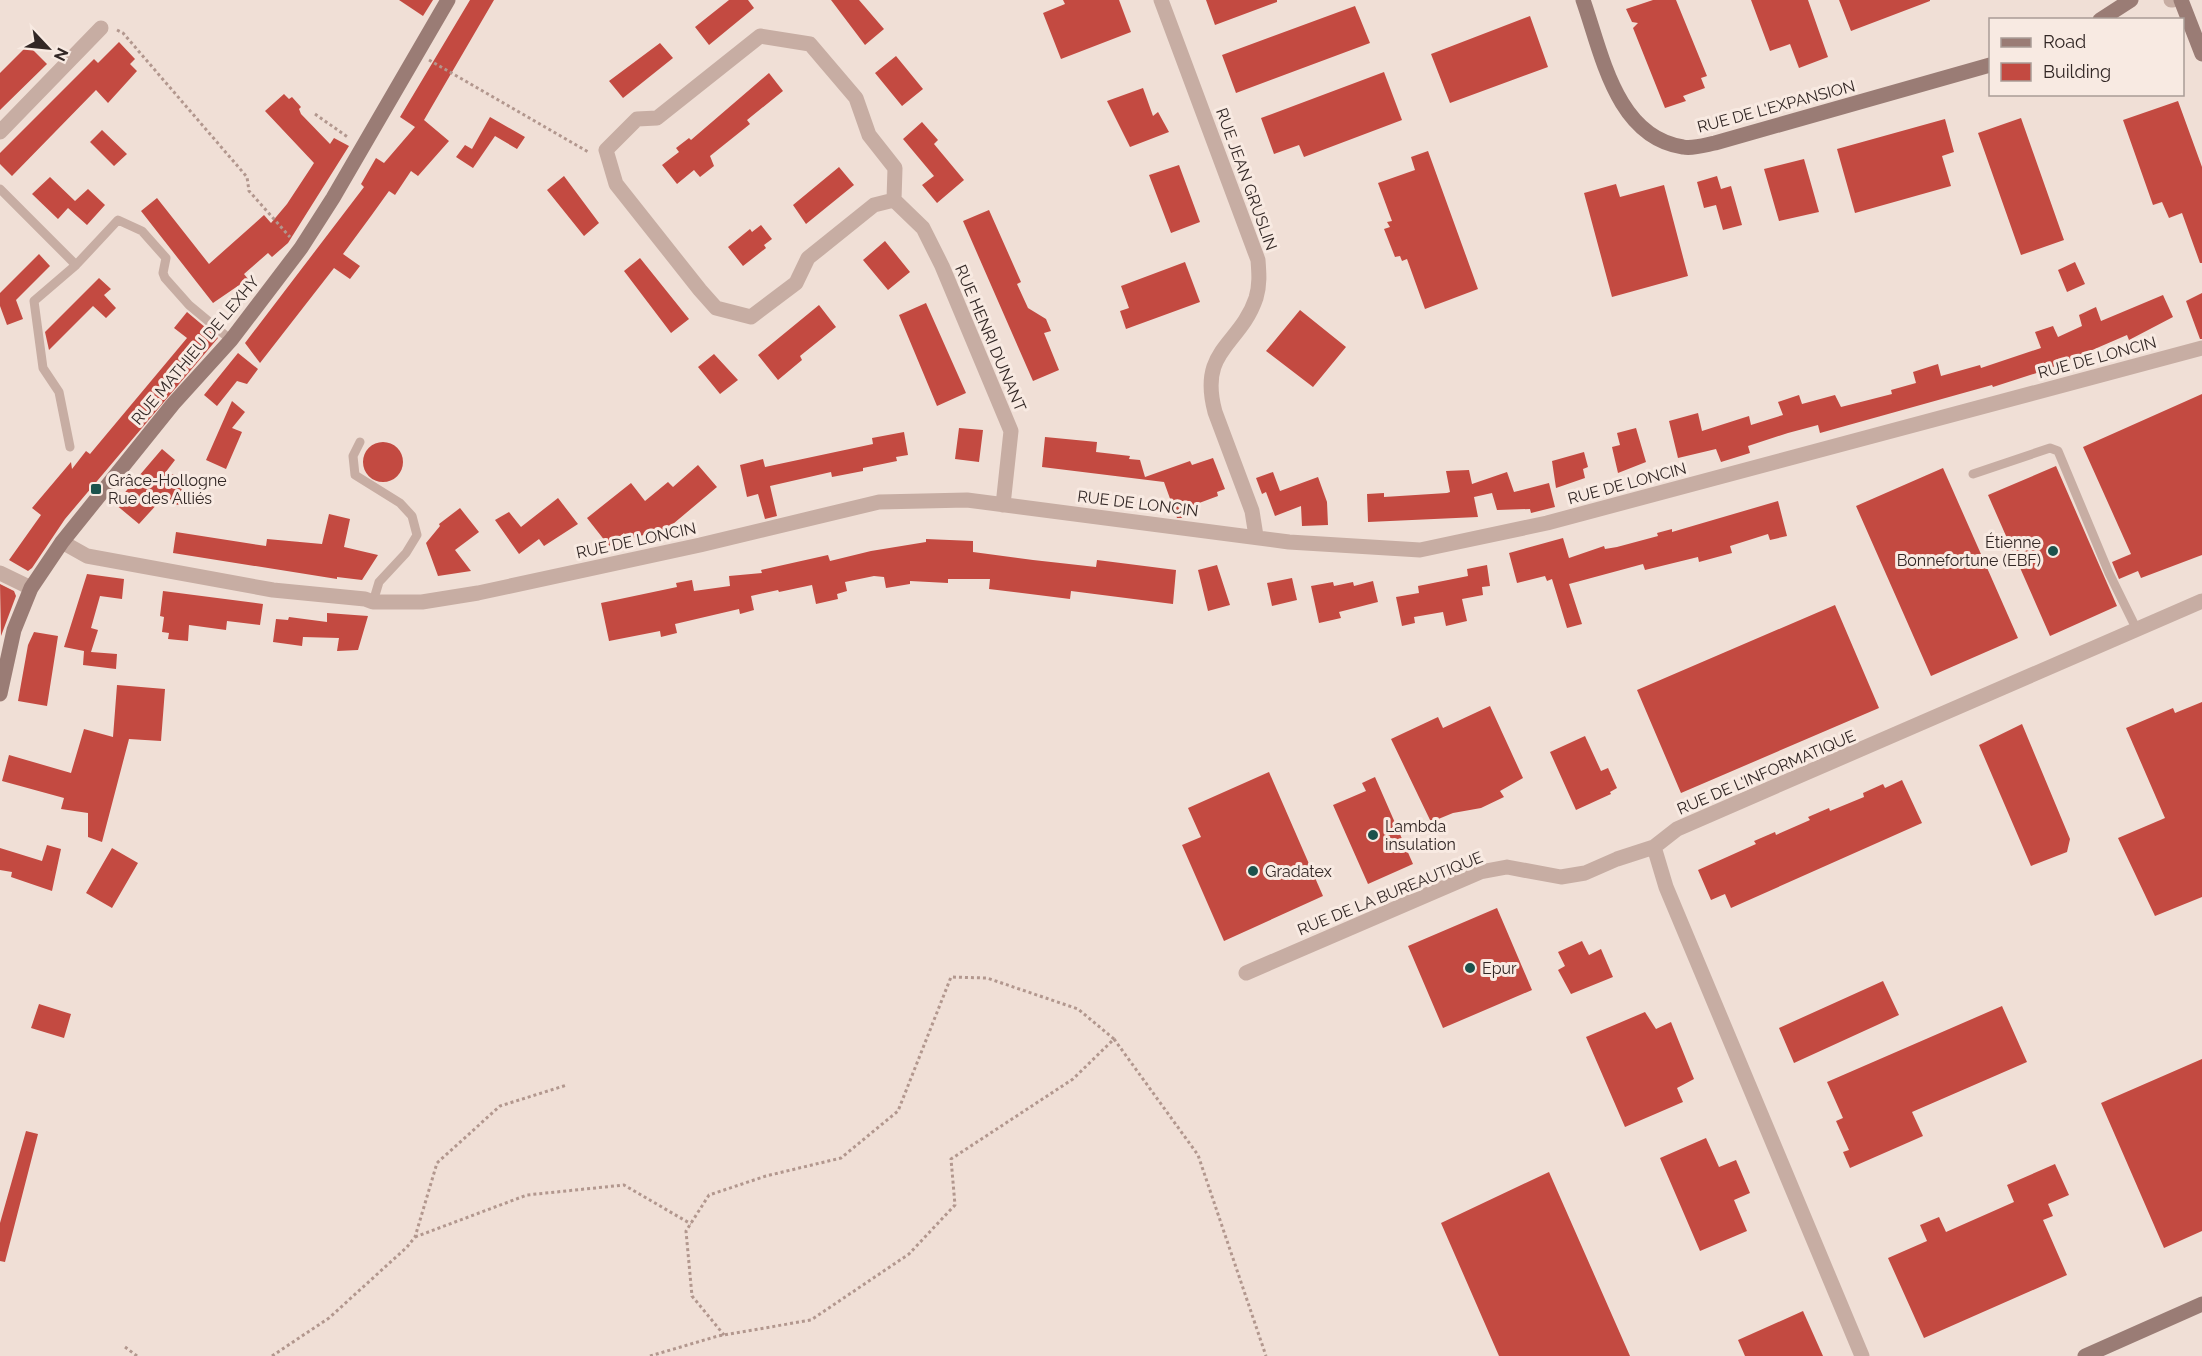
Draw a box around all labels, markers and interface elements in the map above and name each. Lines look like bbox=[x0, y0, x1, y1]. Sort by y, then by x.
north arrow bbox=[18, 18, 78, 78]
legend bbox=[1989, 18, 2184, 96]
text: Road bbox=[2043, 31, 2086, 52]
text: N bbox=[50, 45, 72, 64]
text: Building bbox=[2043, 61, 2111, 82]
street label: RUE DE L'EXPANSION bbox=[1695, 76, 1857, 137]
street label: RUE JEAN GRUSLIN bbox=[1212, 105, 1281, 253]
street label: RUE HENRI DUNANT bbox=[951, 262, 1030, 415]
street label: RUE MATHIEU DE LEXHY bbox=[128, 272, 264, 429]
street label: RUE DE LONCIN bbox=[2036, 332, 2159, 382]
street label: RUE DE LONCIN bbox=[1566, 458, 1689, 508]
place label: Grâce-Hollogne Rue des Alliés bbox=[108, 471, 227, 508]
marker: Grâce-Hollogne Rue des Alliés bbox=[89, 482, 103, 496]
street label: RUE DE LONCIN bbox=[1076, 487, 1200, 520]
street label: RUE DE LONCIN bbox=[574, 518, 698, 562]
place label: Étienne Bonnefortune (EBF) bbox=[1897, 532, 2041, 570]
marker: Étienne Bonnefortune (EBF) bbox=[2046, 544, 2060, 558]
street label: RUE DE L'INFORMATIQUE bbox=[1674, 726, 1858, 819]
place label: Lambda insulation bbox=[1385, 817, 1456, 854]
marker: Lambda insulation bbox=[1366, 828, 1380, 842]
street label: RUE DE LA BUREAUTIQUE bbox=[1295, 847, 1486, 939]
place label: Gradatex bbox=[1265, 862, 1332, 881]
marker: Gradatex bbox=[1246, 864, 1260, 878]
place label: Epur bbox=[1482, 959, 1517, 978]
marker: Epur bbox=[1463, 961, 1477, 975]

